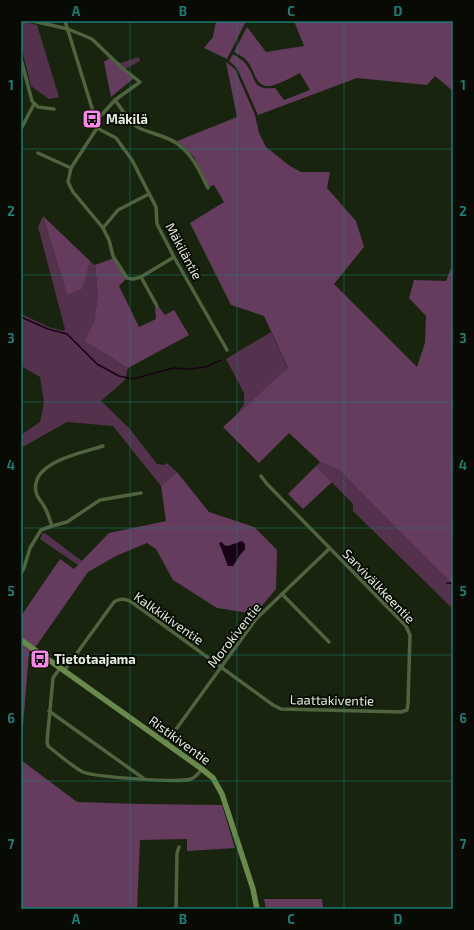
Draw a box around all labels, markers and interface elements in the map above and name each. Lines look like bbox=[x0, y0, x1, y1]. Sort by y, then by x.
text: A bbox=[72, 3, 81, 19]
text: B bbox=[179, 3, 187, 19]
text: C bbox=[287, 3, 295, 19]
text: D bbox=[394, 3, 403, 19]
text: 1 bbox=[8, 77, 14, 93]
text: 1 bbox=[460, 77, 466, 93]
bus stop icon: Mäkilä bbox=[81, 108, 103, 130]
place label: Mäkilä bbox=[106, 111, 148, 127]
text: 2 bbox=[7, 203, 15, 219]
text: 2 bbox=[459, 203, 467, 219]
street label: Mäkiläntie bbox=[162, 220, 206, 282]
text: 3 bbox=[7, 330, 15, 346]
text: 3 bbox=[459, 330, 467, 346]
text: 4 bbox=[7, 457, 15, 473]
text: 4 bbox=[459, 457, 467, 473]
street label: Sarvivälkkeentie bbox=[339, 545, 419, 627]
text: 5 bbox=[7, 583, 15, 599]
text: 5 bbox=[459, 583, 467, 599]
street label: Kalkkikiventie bbox=[131, 588, 207, 648]
street label: Morokiventie bbox=[204, 600, 264, 670]
bus stop icon: Tietotaajama bbox=[29, 648, 51, 670]
place label: Tietotaajama bbox=[54, 651, 136, 667]
street label: Laattakiventie bbox=[290, 691, 374, 709]
text: 6 bbox=[7, 710, 15, 726]
text: 6 bbox=[459, 710, 467, 726]
street label: Ristikiventie bbox=[146, 712, 214, 768]
text: 7 bbox=[8, 836, 15, 852]
text: 7 bbox=[460, 836, 467, 852]
text: A bbox=[72, 911, 81, 927]
text: B bbox=[179, 911, 187, 927]
text: C bbox=[287, 911, 295, 927]
text: D bbox=[394, 911, 403, 927]

